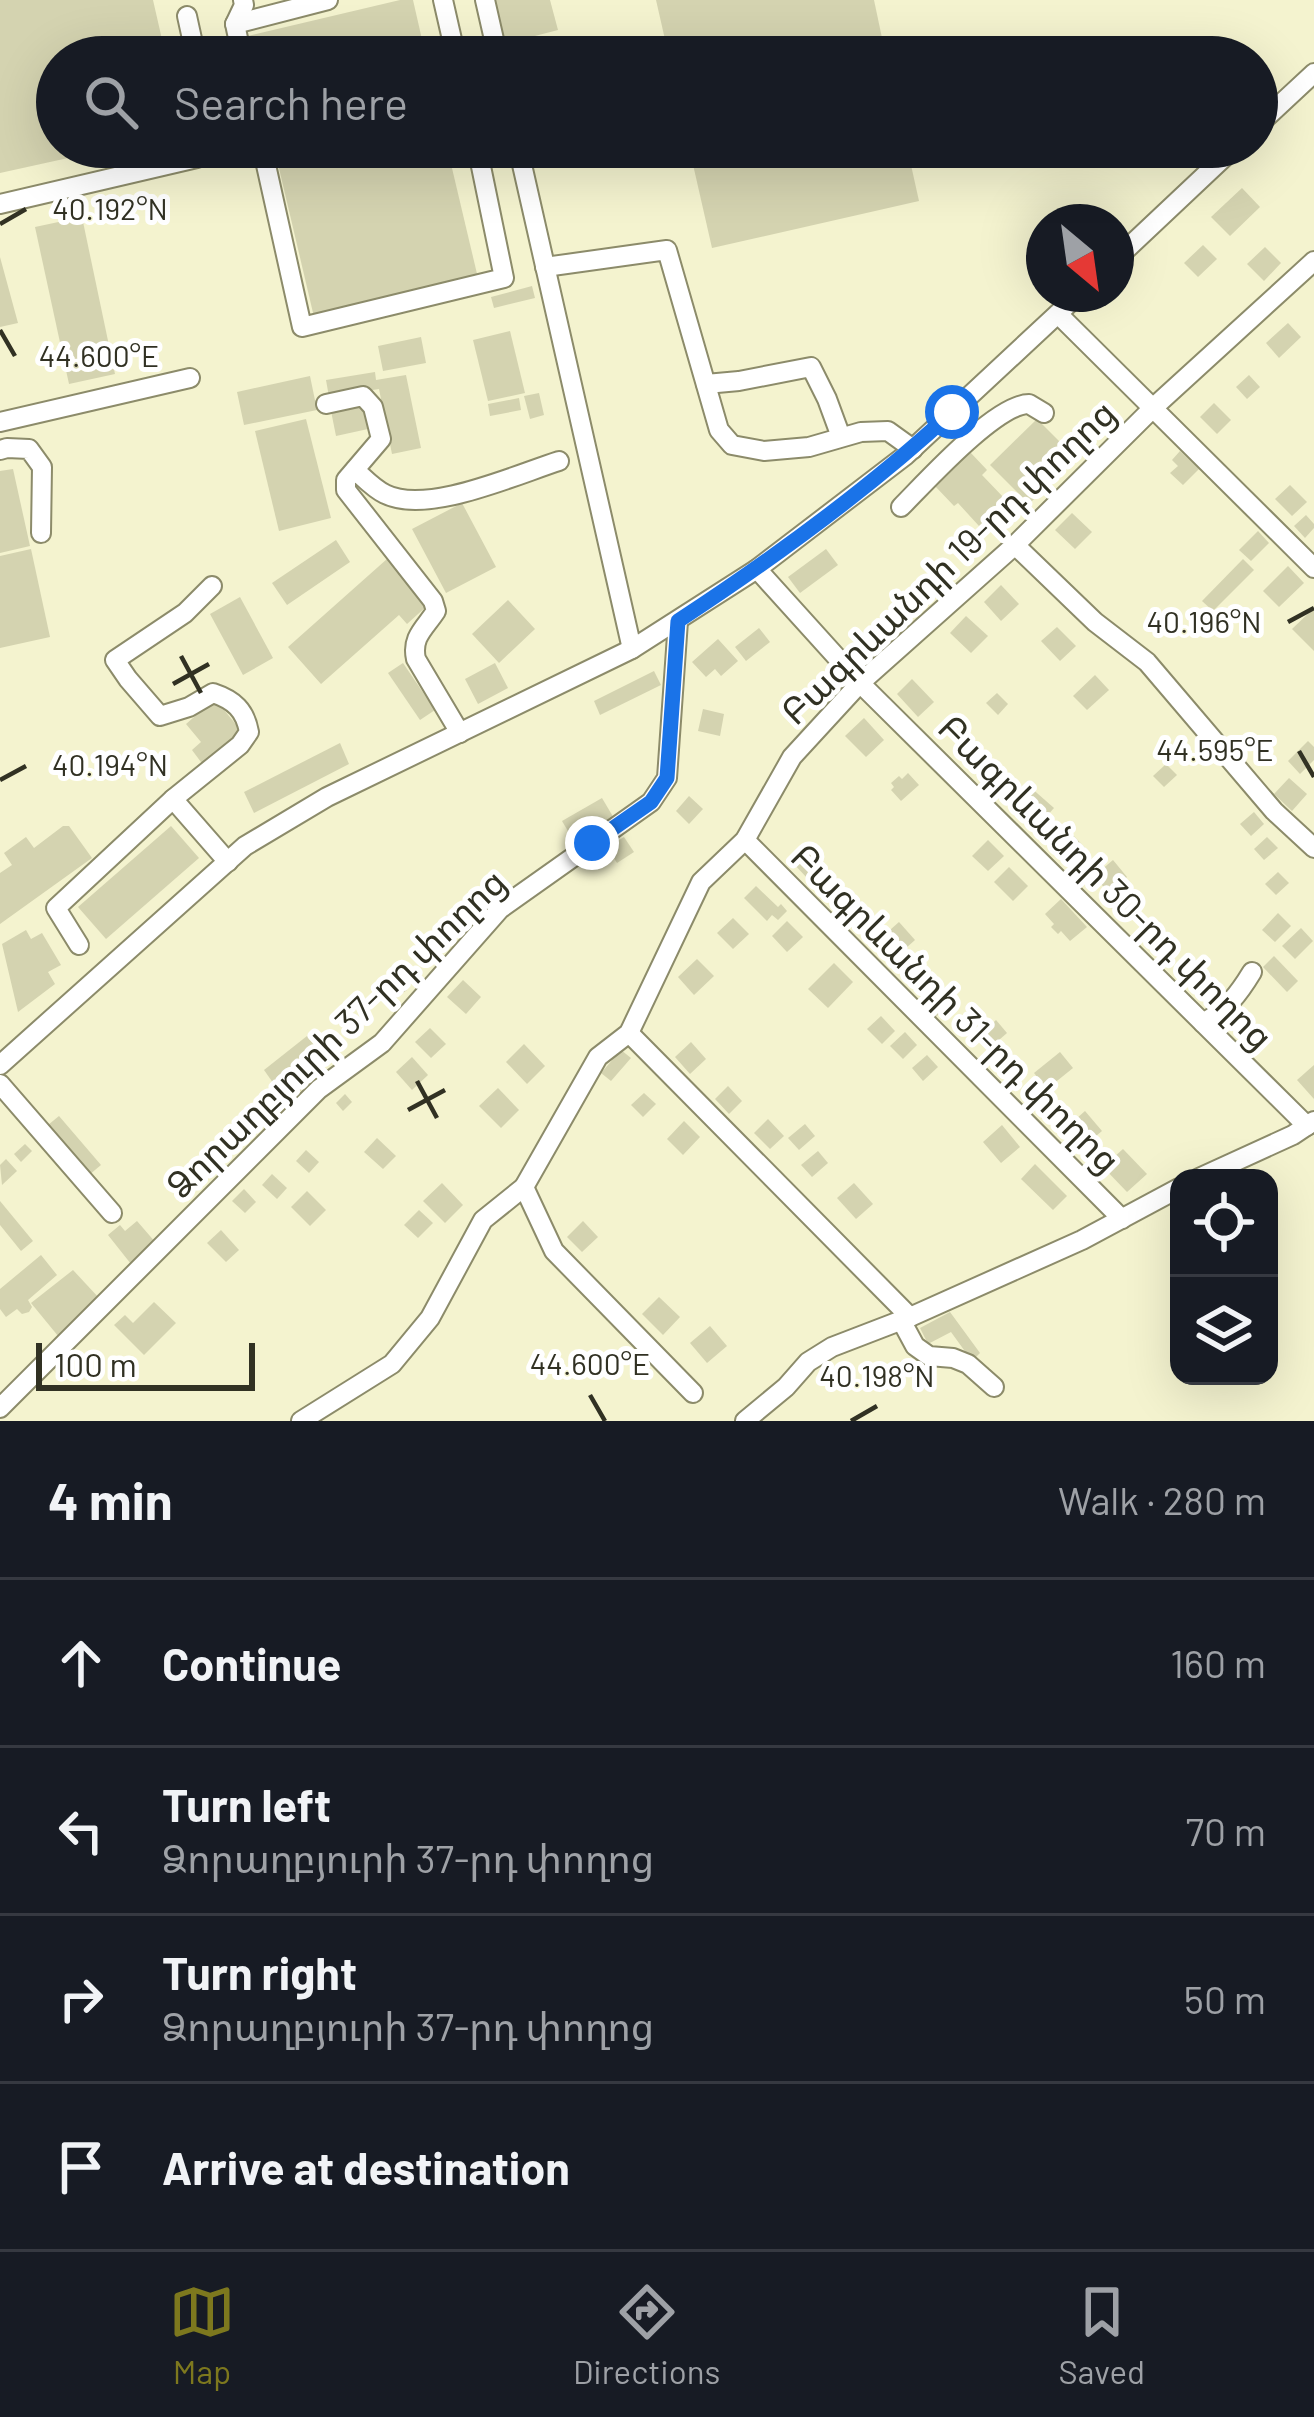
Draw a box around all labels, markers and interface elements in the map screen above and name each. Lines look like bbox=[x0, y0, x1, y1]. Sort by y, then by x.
search box bbox=[36, 36, 1278, 168]
icon: search bbox=[78, 69, 144, 135]
text: Search here bbox=[174, 75, 408, 129]
text: 40.192°N bbox=[52, 190, 168, 226]
north arrow bbox=[1026, 204, 1134, 312]
text: 44.600°E bbox=[39, 337, 159, 373]
route start bbox=[925, 385, 979, 439]
street label: Բագրևանդի 19-րդ փողոց bbox=[771, 390, 1124, 733]
text: 40.196°N bbox=[1146, 603, 1262, 639]
street label: Բագրևանդի 30-րդ փողոց bbox=[930, 705, 1283, 1058]
text: 44.595°E bbox=[1156, 731, 1274, 767]
text: 40.194°N bbox=[52, 746, 168, 782]
route end bbox=[565, 816, 619, 870]
street label: Բագրևանդի 31-րդ փողոց bbox=[783, 834, 1130, 1181]
street label: Ձորաղբյուրի 37-րդ փողոց bbox=[157, 859, 514, 1206]
map controls bbox=[1170, 1169, 1278, 1385]
button: locate bbox=[1170, 1169, 1278, 1277]
button: layers bbox=[1170, 1277, 1278, 1385]
scale bar bbox=[36, 1337, 255, 1390]
text: 100 m bbox=[54, 1344, 137, 1384]
text: 44.600°E bbox=[530, 1345, 650, 1381]
text: 40.198°N bbox=[819, 1357, 935, 1393]
text: 4 min bbox=[48, 1469, 173, 1530]
text: Walk · 280 m bbox=[1058, 1476, 1266, 1523]
icon: ahead bbox=[48, 1630, 114, 1696]
text: Continue bbox=[162, 1636, 341, 1690]
text: 160 m bbox=[1170, 1639, 1266, 1686]
text: Turn left bbox=[162, 1777, 331, 1831]
icon: left bbox=[48, 1798, 114, 1864]
text: 70 m bbox=[1185, 1807, 1266, 1854]
text: Ձորաղբյուրի 37-րդ փողոց bbox=[162, 1834, 654, 1881]
text: Turn right bbox=[162, 1945, 357, 1999]
icon: right bbox=[48, 1966, 114, 2032]
text: 50 m bbox=[1184, 1975, 1266, 2022]
text: Ձորաղբյուրի 37-րդ փողոց bbox=[162, 2002, 654, 2049]
icon: arrive bbox=[48, 2134, 114, 2200]
text: Arrive at destination bbox=[162, 2140, 570, 2194]
tab: Map bbox=[169, 2279, 235, 2391]
tab: Directions bbox=[573, 2279, 720, 2391]
tab: Saved bbox=[1058, 2279, 1145, 2391]

